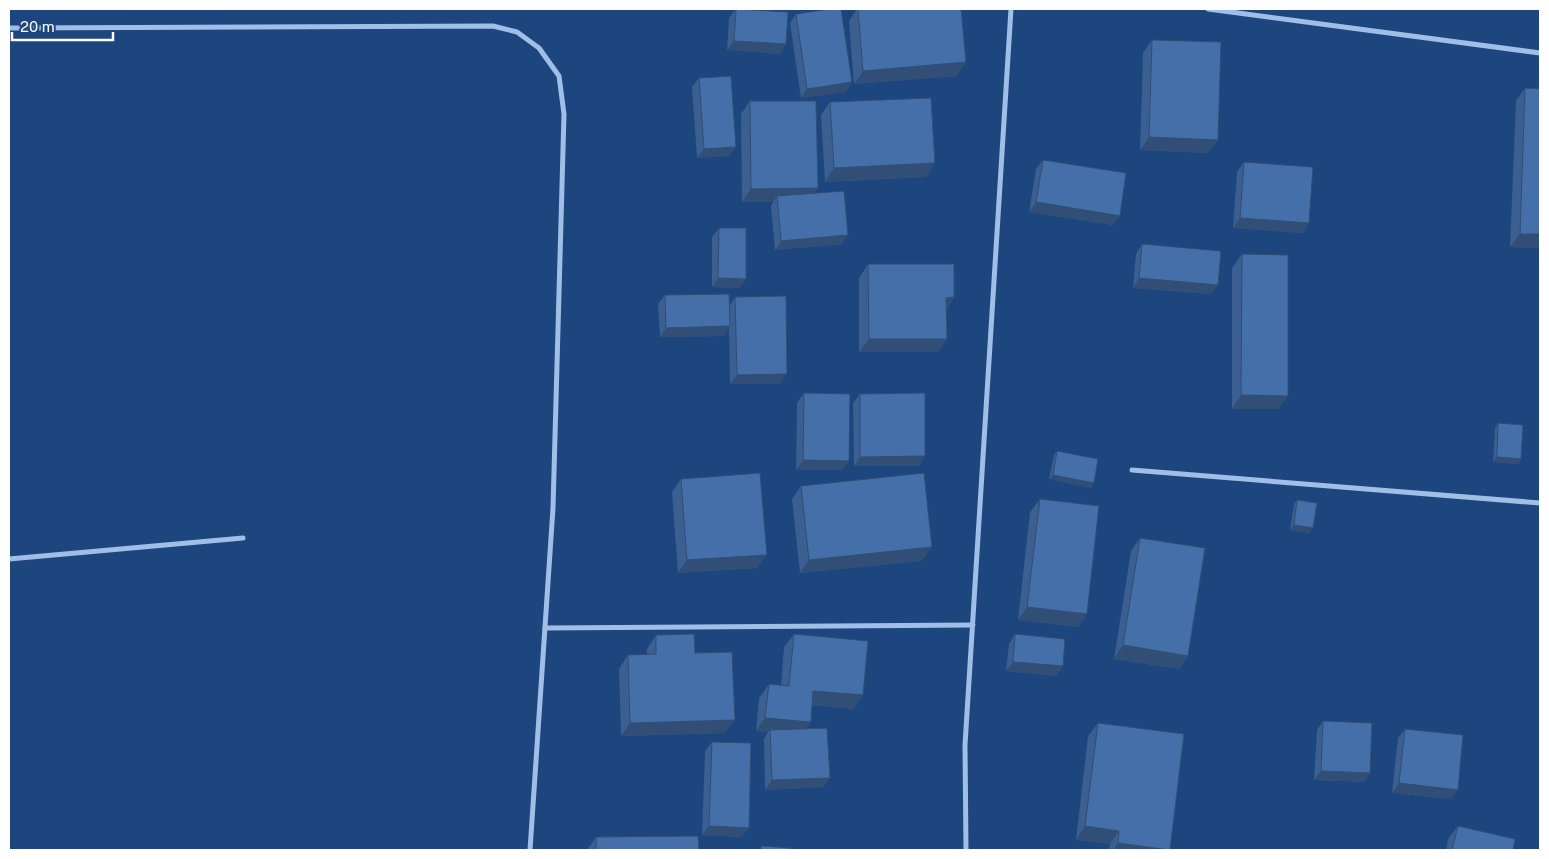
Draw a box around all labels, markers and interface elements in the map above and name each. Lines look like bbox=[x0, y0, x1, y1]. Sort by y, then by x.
scale bar bbox=[12, 10, 114, 42]
text: 20 m bbox=[20, 18, 55, 35]

